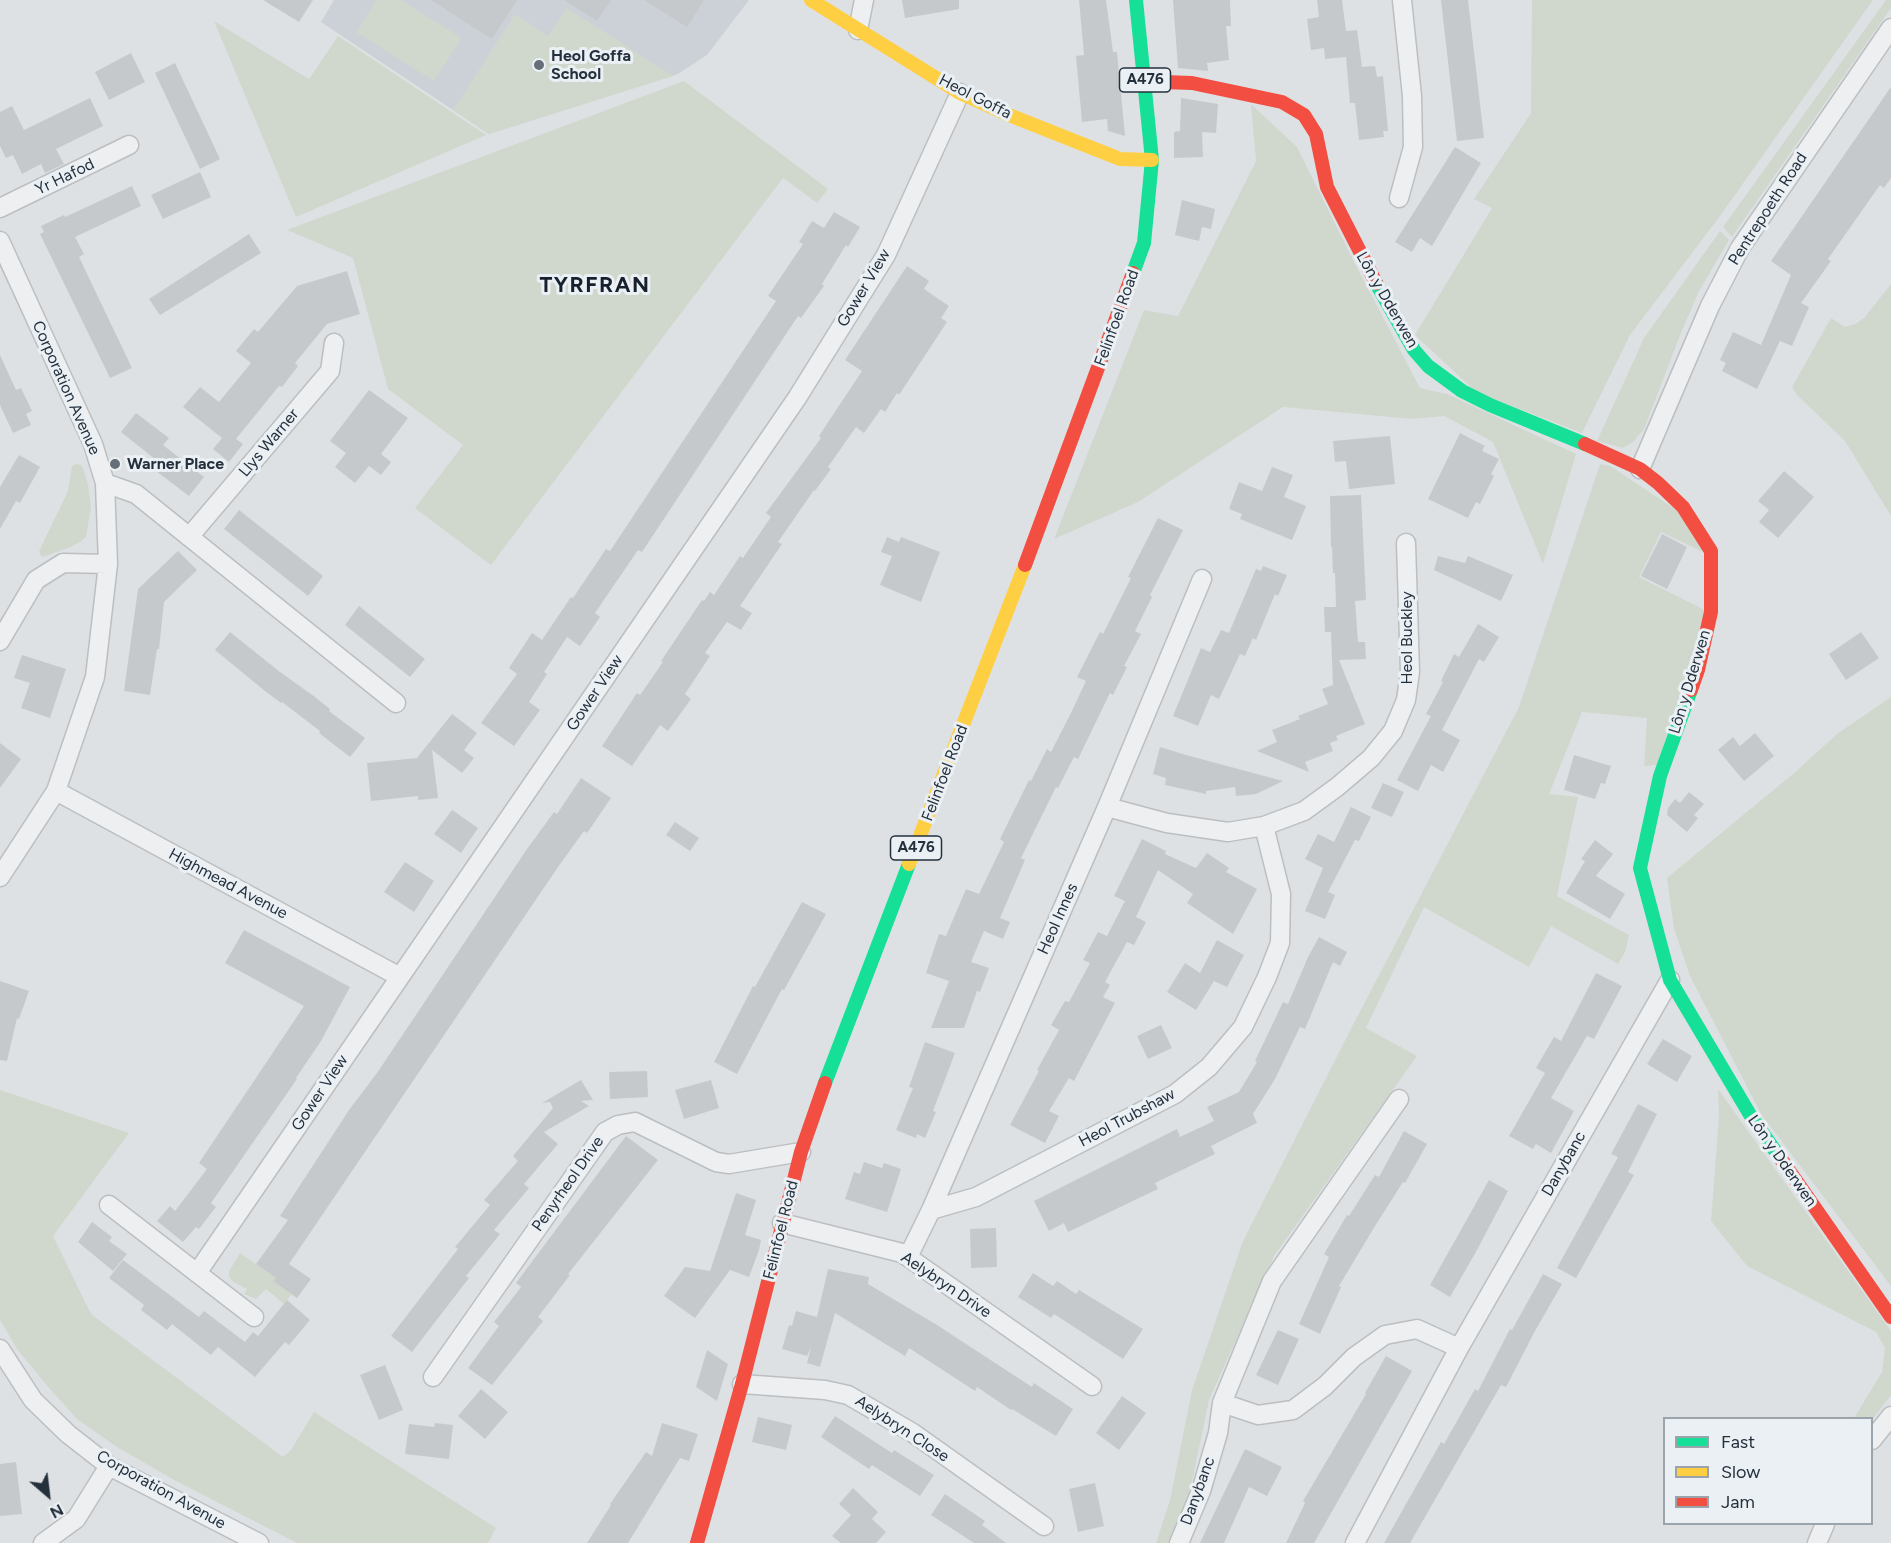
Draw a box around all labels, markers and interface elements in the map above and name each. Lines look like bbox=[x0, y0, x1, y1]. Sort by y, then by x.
place label: Heol Goffa School bbox=[551, 46, 631, 84]
marker: Heol Goffa School bbox=[532, 58, 546, 72]
road number: A476 bbox=[1120, 68, 1170, 92]
street label: Heol Goffa bbox=[936, 71, 1014, 123]
street label: Pentrepoeth Road bbox=[1724, 149, 1812, 269]
street label: Yr Hafod bbox=[32, 155, 98, 199]
street label: Gower View bbox=[833, 246, 895, 330]
street label: Lôn y Dderwen bbox=[1352, 249, 1422, 351]
street label: Felinfoel Road bbox=[1091, 267, 1143, 369]
district label: TYRFRAN bbox=[540, 273, 650, 299]
street label: Corporation Avenue bbox=[28, 318, 104, 458]
street label: Llys Warner bbox=[235, 405, 303, 481]
place label: Warner Place bbox=[127, 454, 224, 474]
marker: Warner Place bbox=[108, 457, 122, 471]
street label: Heol Buckley bbox=[1397, 591, 1417, 685]
street label: Lôn y Dderwen bbox=[1665, 628, 1715, 736]
street label: Gower View bbox=[563, 651, 627, 735]
street label: Felinfoel Road bbox=[918, 722, 972, 824]
road number: A476 bbox=[890, 836, 942, 860]
street label: Highmead Avenue bbox=[165, 845, 291, 923]
street label: Heol Innes bbox=[1034, 880, 1082, 958]
street label: Gower View bbox=[288, 1051, 352, 1135]
street label: Heol Trubshaw bbox=[1076, 1085, 1178, 1151]
street label: Lôn y Dderwen bbox=[1743, 1112, 1821, 1210]
street label: Danybanc bbox=[1538, 1128, 1590, 1200]
street label: Penyrheol Drive bbox=[528, 1133, 608, 1235]
street label: Felinfoel Road bbox=[759, 1178, 803, 1282]
street label: Aelybryn Drive bbox=[897, 1248, 995, 1322]
street label: Aelybryn Close bbox=[851, 1392, 953, 1466]
legend bbox=[1663, 1417, 1873, 1525]
text: Fast bbox=[1721, 1431, 1755, 1453]
street label: Corporation Avenue bbox=[93, 1447, 229, 1533]
street label: Danybanc bbox=[1177, 1454, 1219, 1528]
text: Slow bbox=[1721, 1461, 1760, 1483]
north arrow bbox=[18, 1465, 78, 1525]
text: Jam bbox=[1721, 1491, 1755, 1513]
text: N bbox=[47, 1500, 67, 1523]

